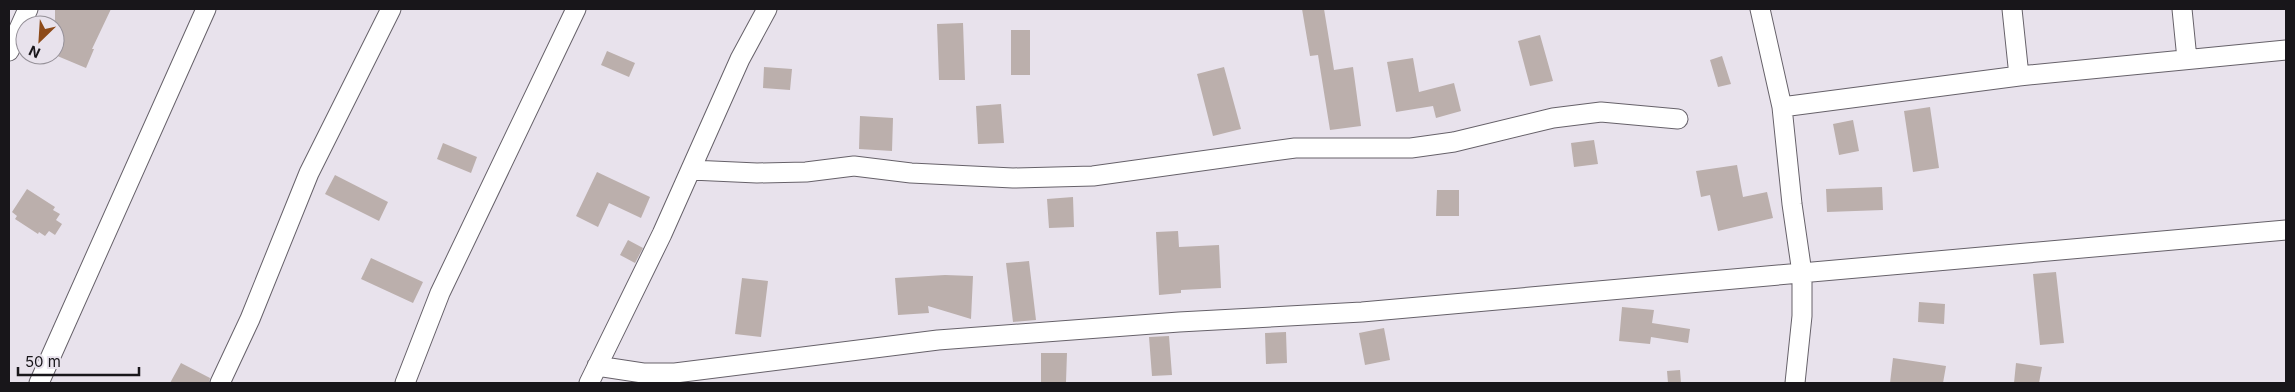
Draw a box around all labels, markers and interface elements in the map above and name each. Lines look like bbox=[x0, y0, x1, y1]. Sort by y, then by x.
north arrow bbox=[15, 15, 65, 65]
text: N bbox=[26, 42, 43, 62]
scale bar bbox=[18, 344, 139, 376]
text: 50 m bbox=[25, 352, 61, 371]

